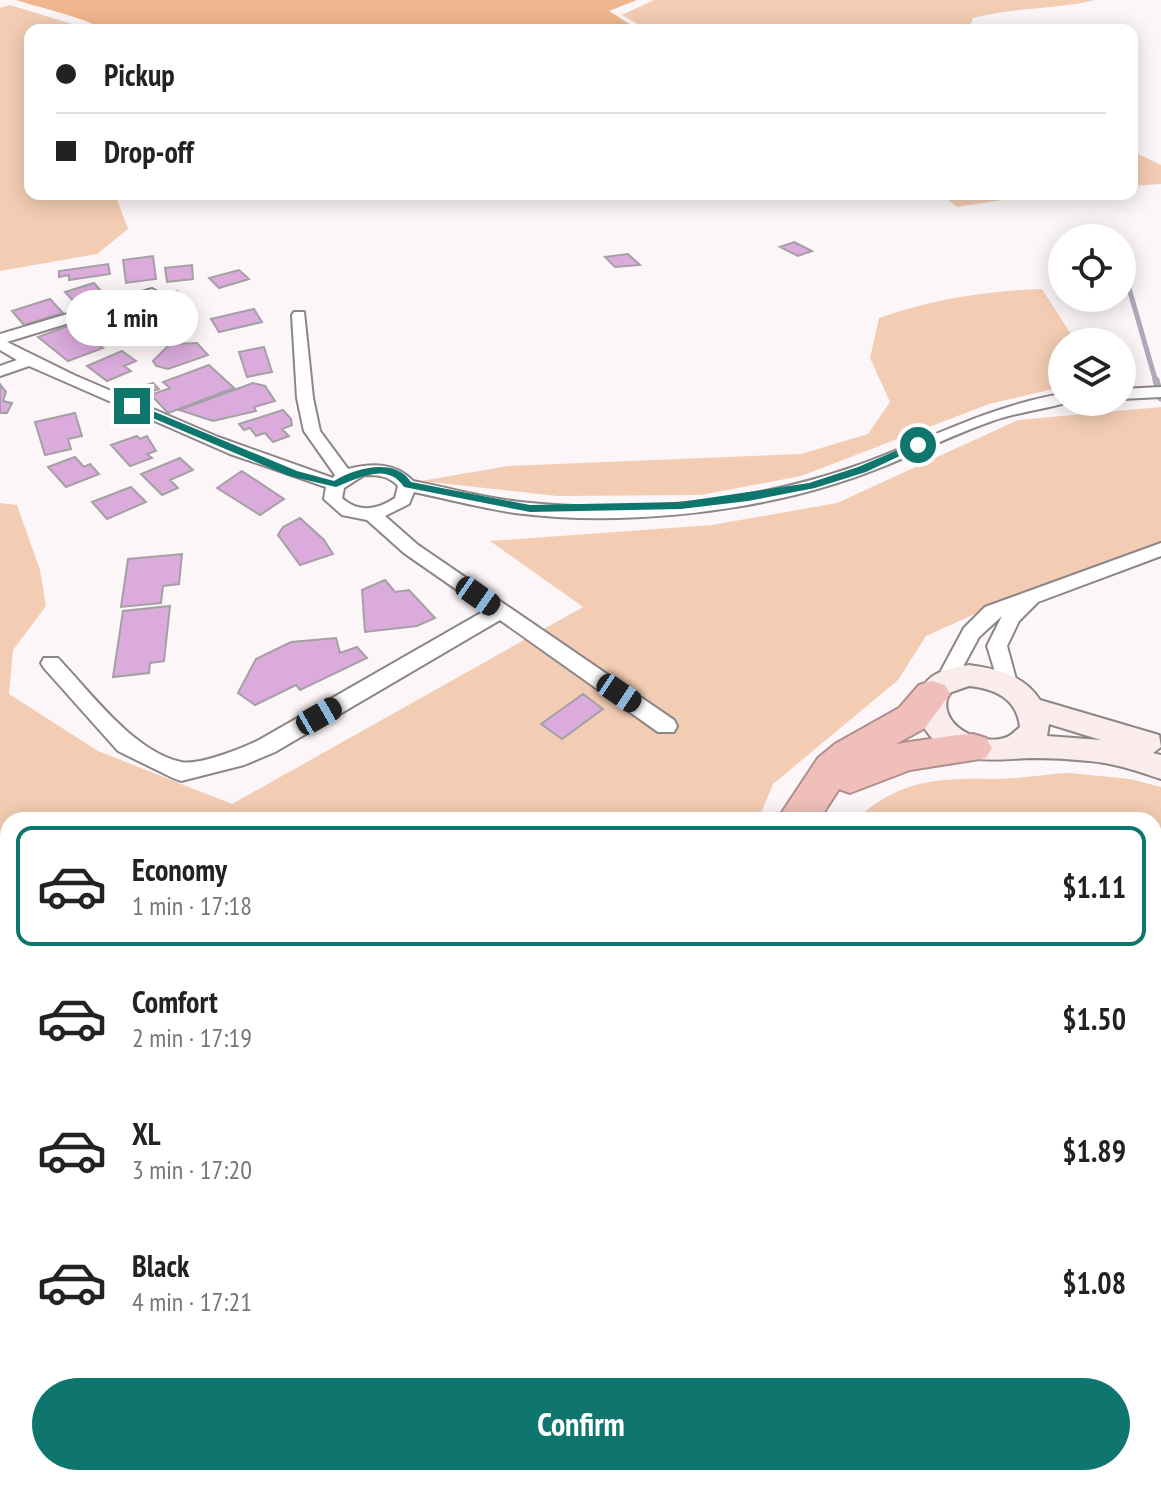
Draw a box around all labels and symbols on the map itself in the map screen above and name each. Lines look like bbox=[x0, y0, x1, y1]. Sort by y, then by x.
callout: 1 min bbox=[66, 290, 198, 346]
route end bbox=[114, 388, 150, 424]
route start bbox=[900, 427, 936, 463]
car bbox=[451, 572, 505, 620]
car bbox=[592, 670, 646, 716]
car bbox=[292, 694, 346, 738]

